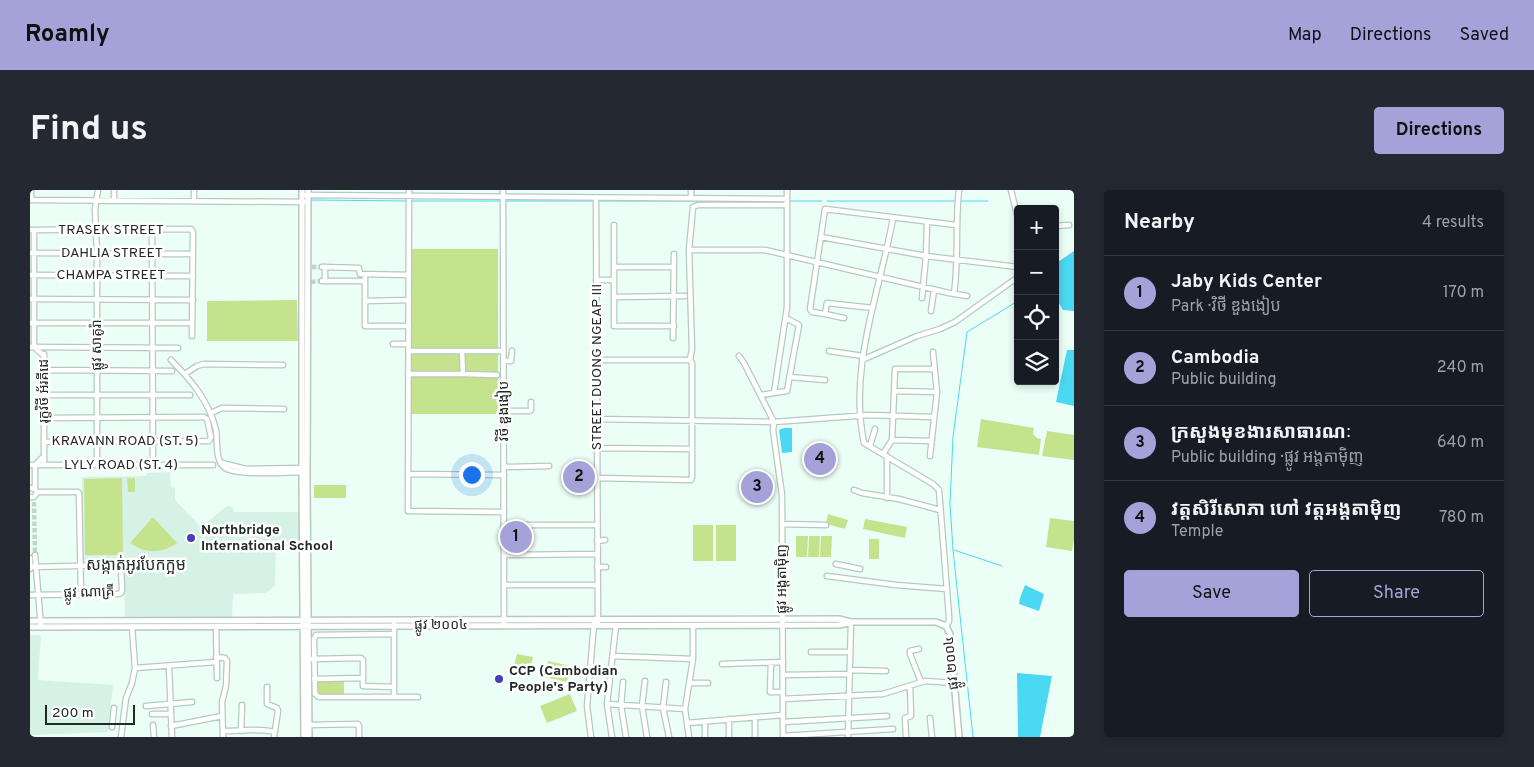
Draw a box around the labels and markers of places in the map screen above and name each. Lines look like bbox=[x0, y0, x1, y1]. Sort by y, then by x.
pin: 4 bbox=[804, 440, 836, 478]
pin: 2 bbox=[563, 458, 595, 496]
pin: 3 bbox=[741, 468, 773, 506]
pin: 1 bbox=[500, 518, 532, 556]
place label: Northbridge International School bbox=[201, 522, 333, 555]
marker: Northbridge International School bbox=[185, 532, 197, 544]
place label: CCP (Cambodian People's Party) bbox=[509, 663, 618, 696]
marker: CCP (Cambodian People's Party) bbox=[493, 673, 505, 685]

